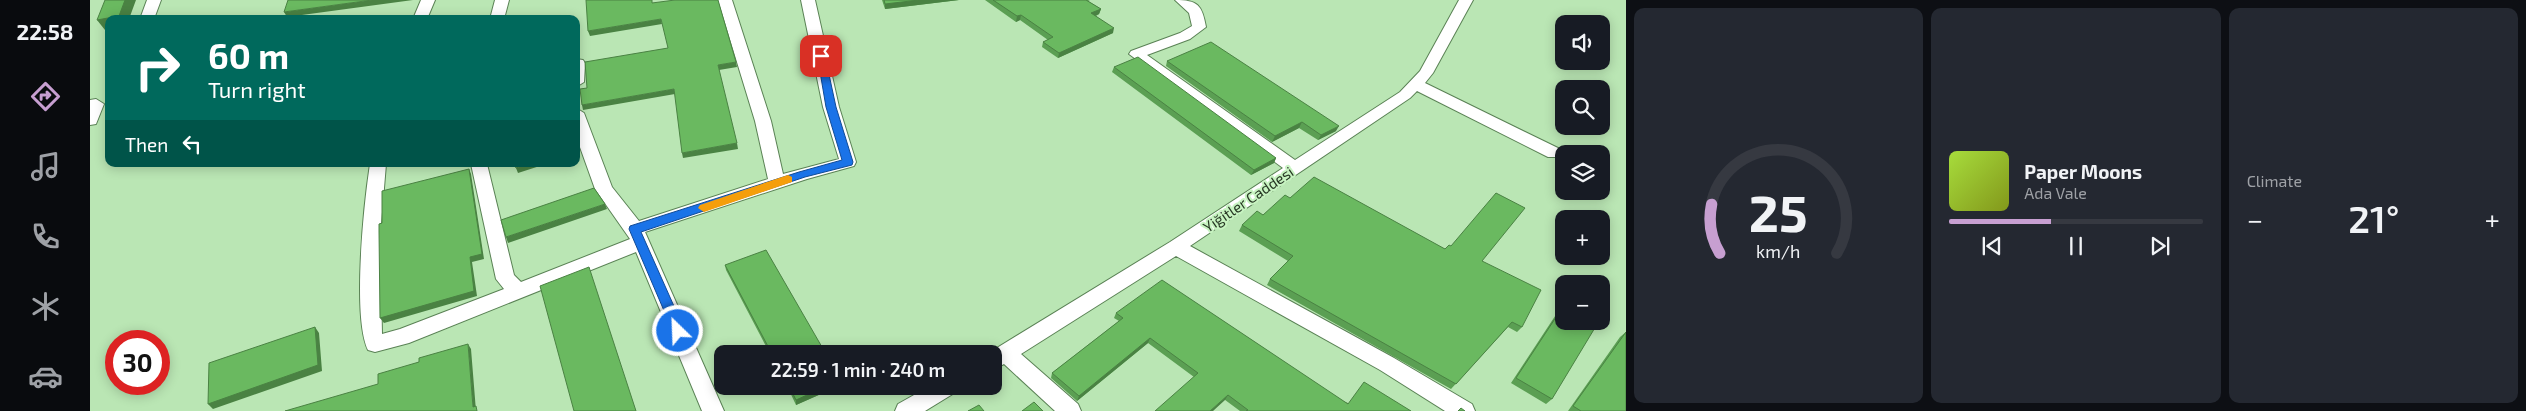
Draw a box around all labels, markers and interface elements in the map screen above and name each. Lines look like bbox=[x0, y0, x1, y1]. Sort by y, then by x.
map controls bbox=[1555, 15, 1610, 330]
button: sound bbox=[1555, 15, 1610, 70]
text: 22:58 bbox=[16, 18, 74, 44]
text: 60 m bbox=[208, 34, 289, 76]
icon: right bbox=[125, 35, 190, 100]
pin bbox=[800, 35, 842, 77]
icon: arrive bbox=[807, 42, 835, 70]
text: Turn right bbox=[208, 76, 306, 102]
icon: directions bbox=[28, 79, 63, 114]
button: search bbox=[1555, 80, 1610, 135]
icon: left bbox=[178, 130, 206, 158]
text: Then bbox=[125, 133, 168, 156]
button: layers bbox=[1555, 145, 1610, 200]
icon: music bbox=[28, 149, 63, 184]
text: Paper Moons bbox=[2024, 160, 2142, 183]
street label: Yiğitler Caddesi bbox=[1199, 162, 1297, 236]
text: Climate bbox=[2247, 171, 2302, 190]
text: 25 bbox=[1749, 180, 1808, 242]
text: Ada Vale bbox=[2024, 183, 2087, 202]
text: 21° bbox=[2348, 195, 2399, 241]
text: − bbox=[2247, 202, 2263, 236]
text: + bbox=[2485, 202, 2500, 236]
button: + bbox=[1555, 210, 1610, 265]
icon: phone bbox=[28, 219, 63, 254]
icon: previous bbox=[1978, 232, 2006, 260]
icon: pause bbox=[2062, 232, 2090, 260]
icon: next bbox=[2146, 232, 2174, 260]
text: km/h bbox=[1756, 240, 1801, 262]
button: − bbox=[1555, 275, 1610, 330]
icon: climate bbox=[28, 289, 63, 324]
position arrow bbox=[651, 304, 703, 356]
speed limit sign: 30 bbox=[105, 330, 170, 395]
text: 22:59 · 1 min · 240 m bbox=[771, 358, 945, 381]
icon: car bbox=[28, 359, 63, 394]

